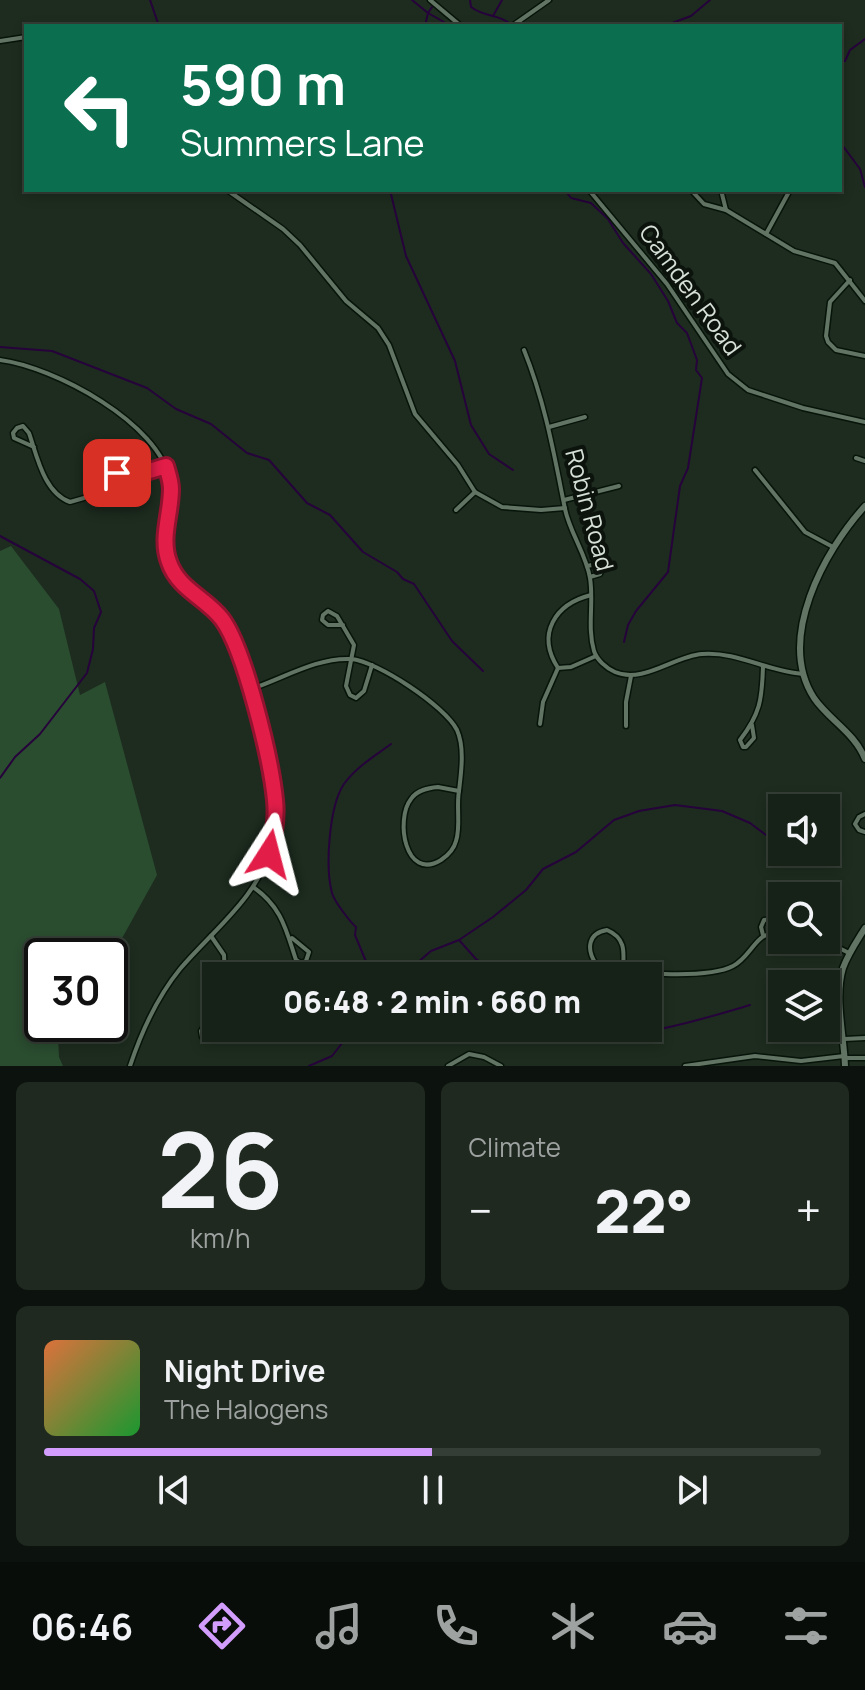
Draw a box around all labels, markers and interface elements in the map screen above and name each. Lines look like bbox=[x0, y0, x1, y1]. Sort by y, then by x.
text: 590 m bbox=[180, 45, 346, 122]
icon: left bbox=[48, 56, 152, 160]
text: Summers Lane bbox=[180, 118, 425, 167]
street label: Camden Road bbox=[632, 217, 750, 361]
pin bbox=[83, 439, 151, 507]
street label: Robin Road bbox=[558, 445, 623, 574]
icon: arrive bbox=[95, 451, 139, 495]
map controls bbox=[768, 794, 840, 1042]
button: sound bbox=[768, 794, 840, 866]
position arrow bbox=[227, 812, 311, 896]
button: search bbox=[768, 882, 840, 954]
speed limit sign: 30 bbox=[24, 938, 128, 1042]
button: layers bbox=[768, 970, 840, 1042]
text: 06:48 · 2 min · 660 m bbox=[283, 981, 581, 1022]
text: 26 bbox=[157, 1097, 284, 1239]
text: Climate bbox=[469, 1129, 561, 1165]
text: 22° bbox=[594, 1169, 694, 1251]
text: − bbox=[469, 1180, 492, 1240]
text: + bbox=[796, 1180, 821, 1240]
text: km/h bbox=[190, 1220, 250, 1256]
text: Night Drive bbox=[164, 1350, 326, 1391]
text: The Halogens bbox=[164, 1391, 328, 1427]
icon: previous bbox=[152, 1468, 196, 1512]
icon: pause bbox=[411, 1468, 455, 1512]
icon: next bbox=[670, 1468, 714, 1512]
icon: directions bbox=[194, 1598, 250, 1654]
icon: music bbox=[311, 1598, 367, 1654]
icon: phone bbox=[428, 1598, 484, 1654]
icon: climate bbox=[545, 1598, 601, 1654]
icon: car bbox=[662, 1598, 718, 1654]
icon: filters bbox=[778, 1598, 834, 1654]
text: 06:46 bbox=[30, 1602, 133, 1651]

